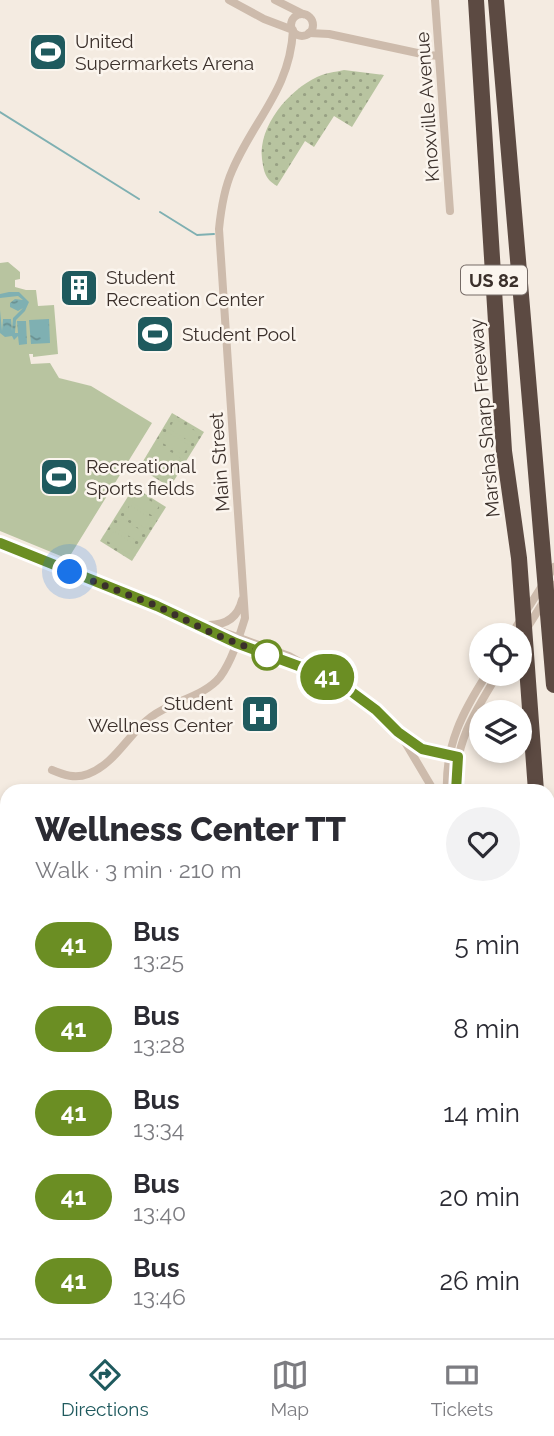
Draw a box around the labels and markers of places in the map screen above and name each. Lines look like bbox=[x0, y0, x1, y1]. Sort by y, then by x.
place label: United Supermarkets Arena bbox=[75, 30, 254, 74]
sports icon: United Supermarkets Arena bbox=[27, 31, 69, 73]
place label: Student Recreation Center bbox=[106, 266, 265, 310]
building icon: Student Recreation Center bbox=[58, 267, 100, 309]
sports icon: Student Pool bbox=[134, 313, 176, 355]
place label: Student Pool bbox=[182, 323, 296, 345]
place label: Recreational Sports fields bbox=[86, 455, 197, 499]
sports icon: Recreational Sports fields bbox=[38, 456, 80, 498]
unlabelled marker bbox=[252, 640, 282, 670]
place label: Student Wellness Center bbox=[88, 692, 234, 736]
hospital icon: Student Wellness Center bbox=[239, 693, 281, 735]

